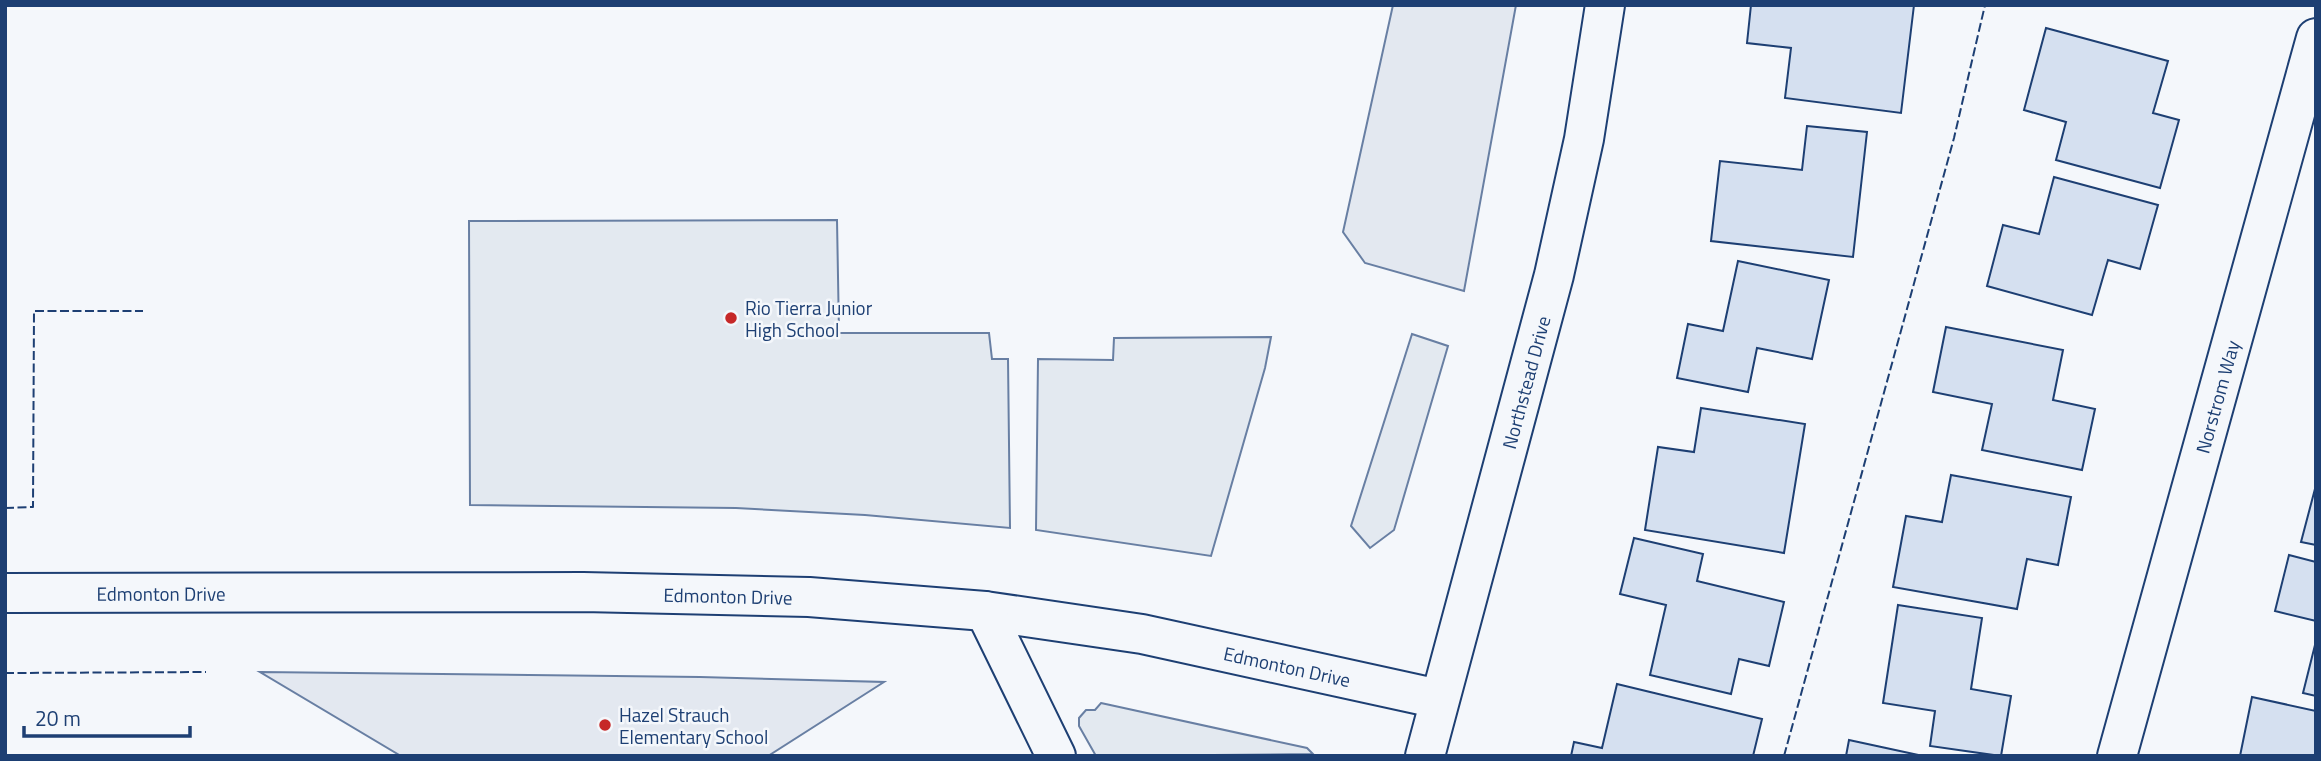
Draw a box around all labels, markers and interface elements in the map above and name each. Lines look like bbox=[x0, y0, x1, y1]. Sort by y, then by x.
place label: Rio Tierra Junior High School bbox=[745, 293, 873, 344]
marker: Rio Tierra Junior High School bbox=[723, 310, 739, 326]
street label: Northstead Drive bbox=[1494, 312, 1557, 452]
street label: Norstrom Way bbox=[2187, 336, 2246, 457]
street label: Edmonton Drive bbox=[96, 578, 226, 607]
street label: Edmonton Drive bbox=[663, 579, 793, 611]
street label: Edmonton Drive bbox=[1221, 638, 1353, 694]
scale bar bbox=[24, 694, 191, 738]
place label: Hazel Strauch Elementary School bbox=[619, 700, 768, 751]
text: 20 m bbox=[35, 702, 81, 734]
marker: Hazel Strauch Elementary School bbox=[597, 717, 613, 733]

